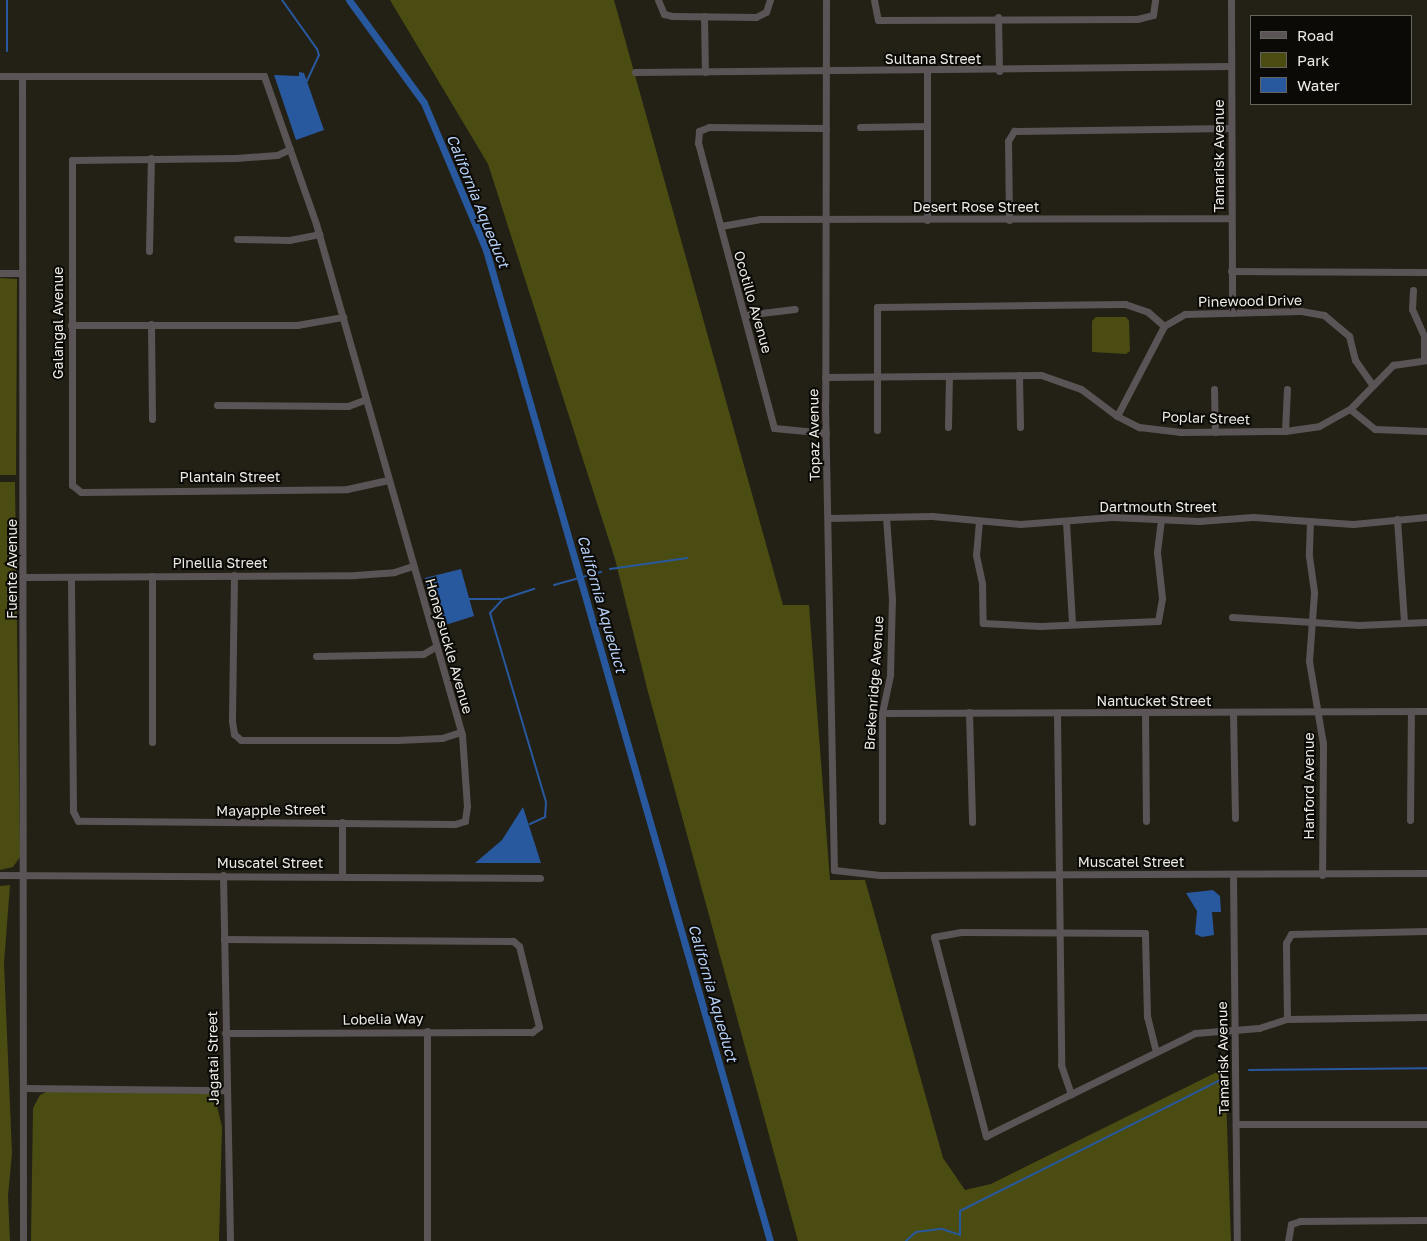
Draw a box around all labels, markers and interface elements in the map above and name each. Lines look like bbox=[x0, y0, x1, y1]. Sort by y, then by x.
legend bbox=[1250, 15, 1412, 105]
text: Road bbox=[1297, 26, 1334, 44]
street label: Sultana Street bbox=[885, 51, 981, 67]
text: Park bbox=[1297, 51, 1329, 69]
text: Water bbox=[1297, 76, 1340, 94]
street label: Tamarisk Avenue bbox=[1211, 99, 1227, 213]
water label: California Aqueduct bbox=[443, 132, 513, 270]
street label: Desert Rose Street bbox=[913, 199, 1039, 215]
street label: Ocotillo Avenue bbox=[730, 249, 776, 355]
street label: Galangal Avenue bbox=[50, 267, 66, 379]
street label: Pinewood Drive bbox=[1198, 292, 1302, 310]
street label: Topaz Avenue bbox=[805, 389, 823, 481]
street label: Poplar Street bbox=[1161, 408, 1251, 428]
street label: Plantain Street bbox=[180, 469, 280, 485]
street label: Dartmouth Street bbox=[1099, 499, 1217, 515]
street label: Fuente Avenue bbox=[4, 519, 20, 619]
water label: California Aqueduct bbox=[574, 533, 630, 675]
street label: Pinellia Street bbox=[172, 555, 268, 571]
street label: Honeysuckle Avenue bbox=[422, 576, 476, 716]
street label: Brekenridge Avenue bbox=[861, 615, 887, 751]
street label: Nantucket Street bbox=[1096, 693, 1212, 709]
street label: Hanford Avenue bbox=[1301, 732, 1317, 840]
street label: Mayapple Street bbox=[216, 801, 326, 819]
street label: Muscatel Street bbox=[1078, 854, 1184, 870]
street label: Muscatel Street bbox=[217, 855, 323, 871]
water label: California Aqueduct bbox=[685, 922, 741, 1064]
street label: Tamarisk Avenue bbox=[1214, 1001, 1232, 1115]
street label: Lobelia Way bbox=[342, 1010, 424, 1028]
street label: Jagatai Street bbox=[204, 1011, 222, 1105]

